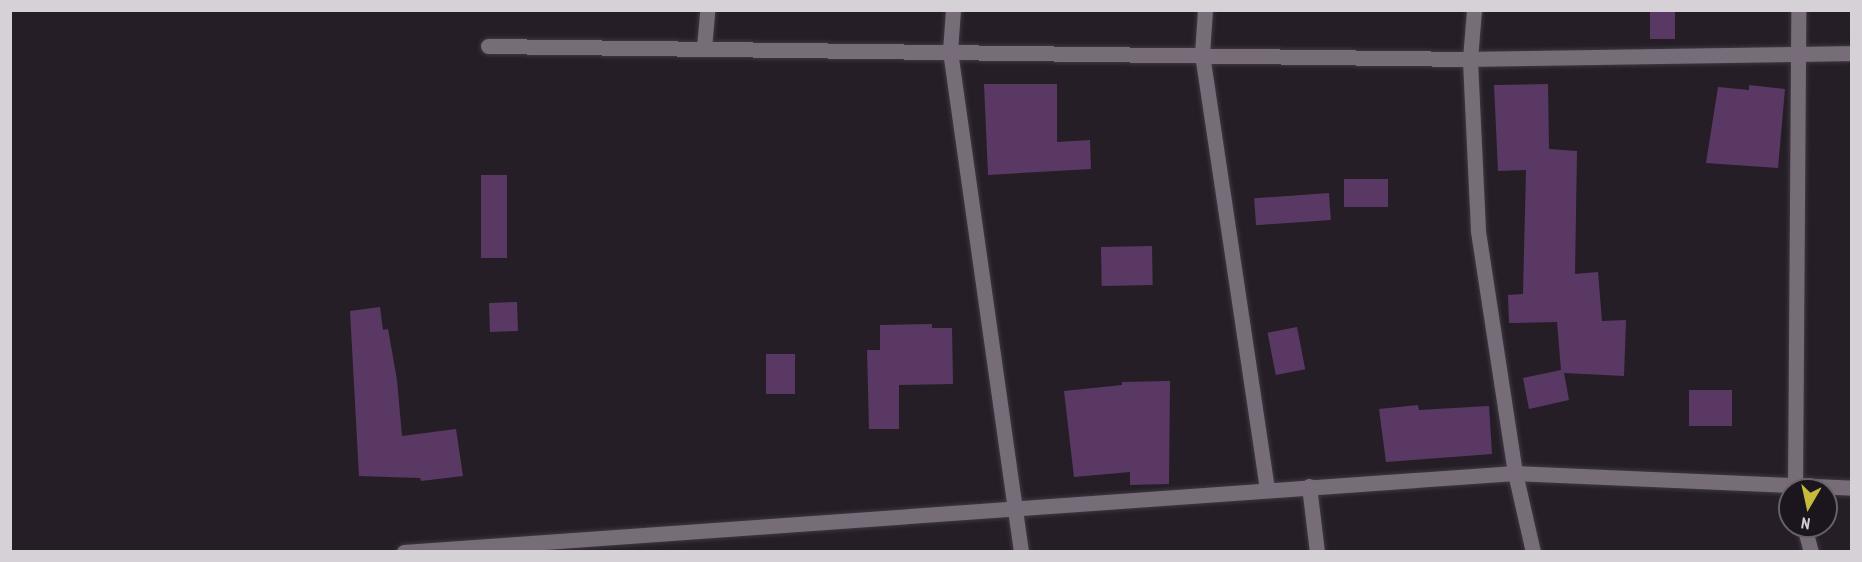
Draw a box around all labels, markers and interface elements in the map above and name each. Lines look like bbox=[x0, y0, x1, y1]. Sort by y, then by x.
north arrow bbox=[1778, 478, 1838, 538]
text: N bbox=[1800, 513, 1811, 534]

